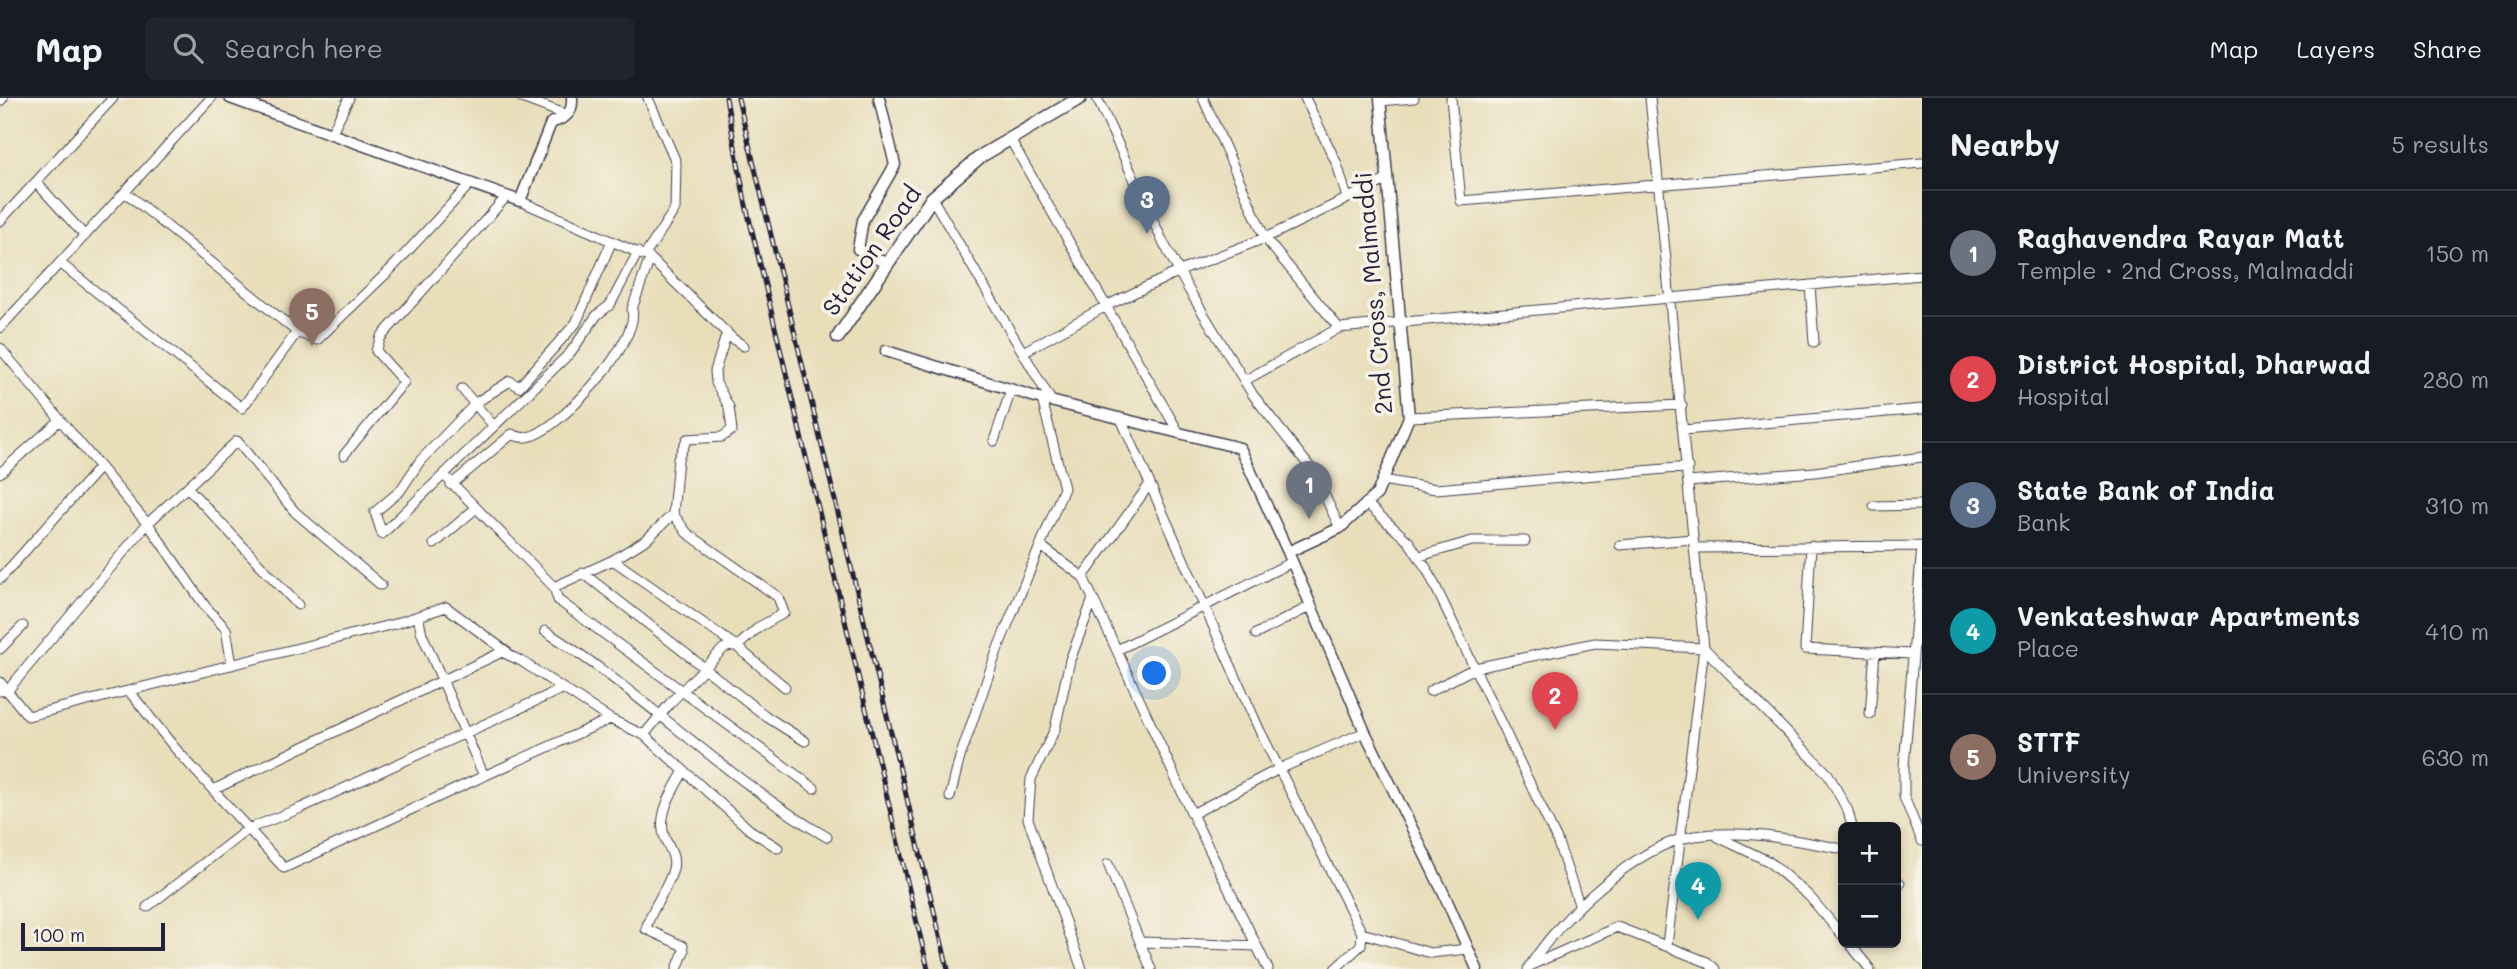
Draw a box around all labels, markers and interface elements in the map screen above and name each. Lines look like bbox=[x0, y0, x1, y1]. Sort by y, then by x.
search box bbox=[145, 17, 635, 80]
text: Map bbox=[35, 27, 103, 70]
icon: search bbox=[169, 29, 207, 67]
text: Search here bbox=[225, 31, 383, 65]
text: Map bbox=[2210, 33, 2258, 64]
text: Layers bbox=[2296, 33, 2375, 64]
text: Share bbox=[2413, 33, 2482, 64]
text: Nearby bbox=[1950, 124, 2060, 164]
text: 5 results bbox=[2392, 129, 2489, 159]
street label: 2nd Cross, Malmaddi bbox=[1346, 171, 1399, 416]
pin: 3 bbox=[1124, 176, 1170, 234]
street label: Station Road bbox=[815, 179, 927, 321]
text: Raghavendra Rayar Matt bbox=[2017, 221, 2344, 255]
text: 1 bbox=[1968, 238, 1978, 268]
text: 150 m bbox=[2425, 238, 2489, 268]
text: Temple · 2nd Cross, Malmaddi bbox=[2017, 255, 2354, 285]
pin: 5 bbox=[289, 288, 335, 346]
text: District Hospital, Dharwad bbox=[2017, 347, 2370, 381]
text: 2 bbox=[1967, 364, 1979, 394]
text: 280 m bbox=[2422, 364, 2489, 394]
text: Hospital bbox=[2017, 381, 2110, 411]
pin: 1 bbox=[1286, 461, 1332, 519]
text: State Bank of India bbox=[2017, 473, 2275, 507]
text: 3 bbox=[1966, 490, 1980, 520]
text: 310 m bbox=[2425, 490, 2489, 520]
text: Bank bbox=[2017, 507, 2071, 537]
text: Venkateshwar Apartments bbox=[2017, 599, 2360, 633]
text: 4 bbox=[1966, 616, 1980, 646]
text: 410 m bbox=[2425, 616, 2489, 646]
text: Place bbox=[2017, 633, 2079, 663]
your location bbox=[1137, 656, 1171, 690]
pin: 2 bbox=[1532, 672, 1578, 730]
text: STTF bbox=[2017, 725, 2081, 759]
text: 5 bbox=[1966, 742, 1980, 772]
text: 630 m bbox=[2422, 742, 2489, 772]
text: University bbox=[2017, 759, 2130, 789]
map controls bbox=[1838, 822, 1901, 948]
button: + bbox=[1838, 822, 1901, 885]
pin: 4 bbox=[1675, 862, 1721, 920]
button: − bbox=[1838, 885, 1901, 948]
scale bar bbox=[21, 920, 164, 952]
text: 100 m bbox=[32, 922, 85, 947]

